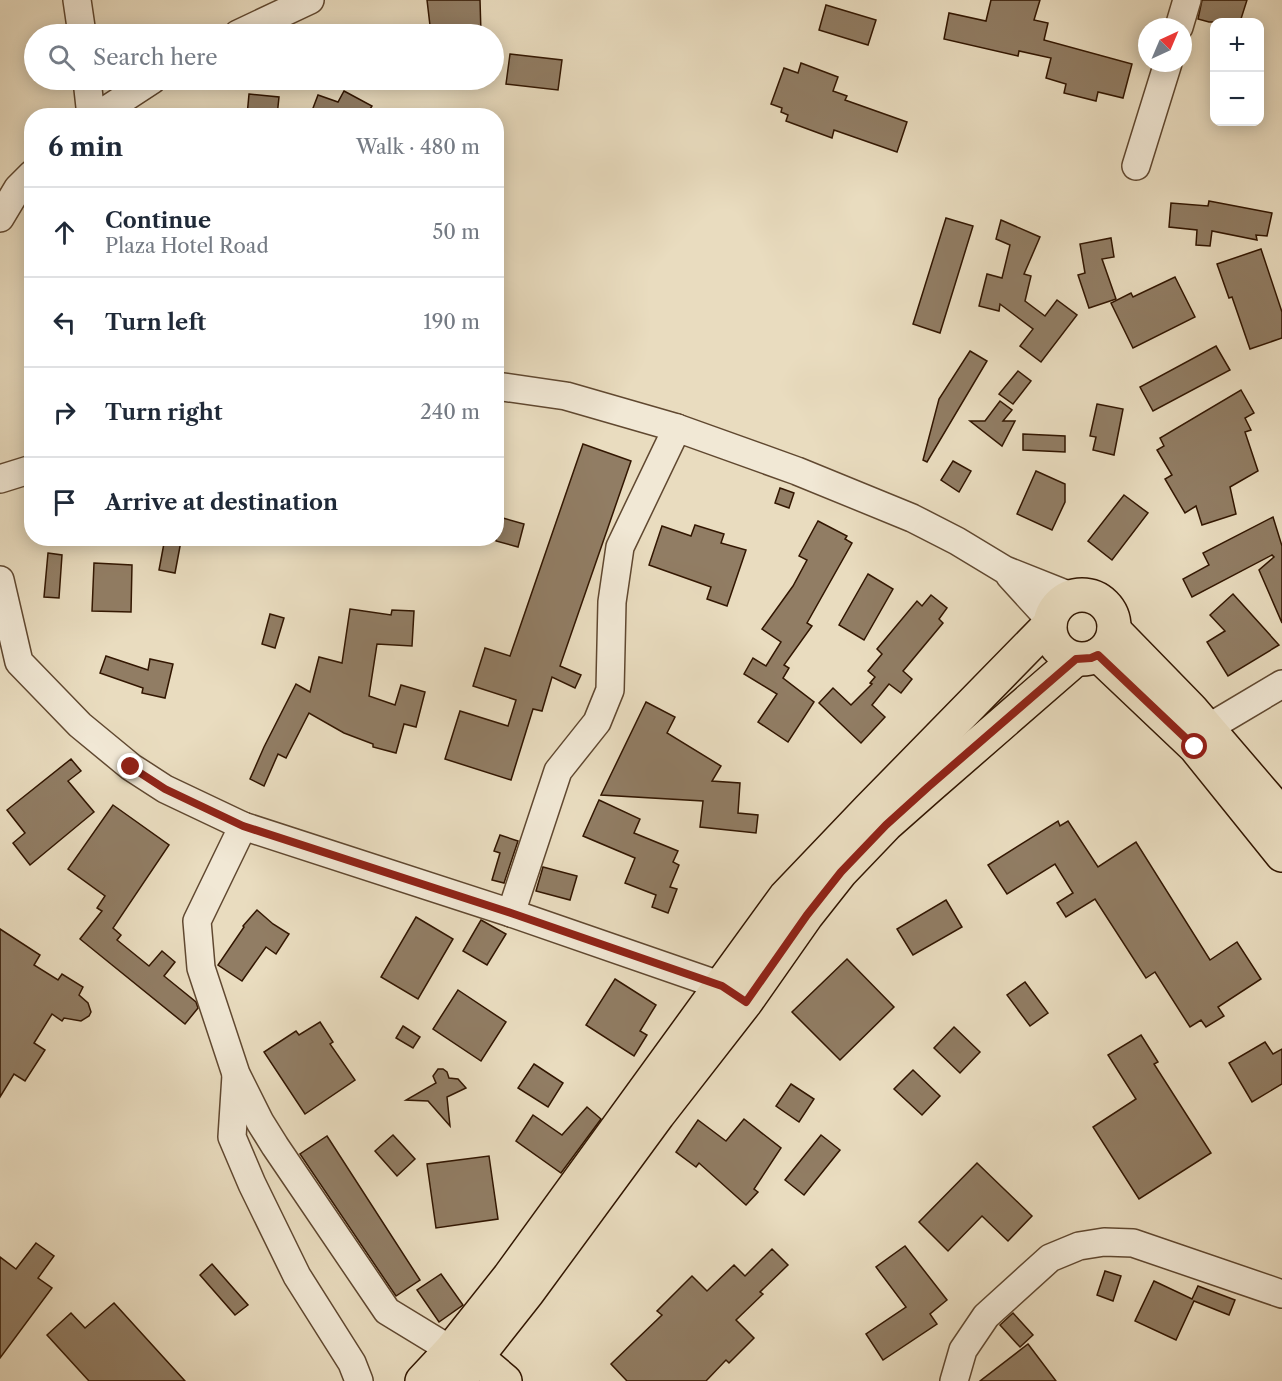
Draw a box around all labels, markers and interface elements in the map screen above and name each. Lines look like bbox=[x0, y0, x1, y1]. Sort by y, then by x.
north arrow bbox=[1138, 18, 1192, 72]
map controls bbox=[1210, 18, 1264, 126]
button: + bbox=[1210, 18, 1264, 72]
search box bbox=[24, 24, 504, 90]
icon: search bbox=[45, 41, 78, 74]
text: Search here bbox=[93, 44, 218, 71]
button: − bbox=[1210, 72, 1264, 126]
text: 6 min bbox=[48, 131, 123, 163]
text: Walk · 480 m bbox=[356, 135, 480, 159]
text: Continue bbox=[105, 207, 211, 234]
icon: ahead bbox=[48, 216, 81, 249]
text: 50 m bbox=[433, 220, 480, 244]
text: Plaza Hotel Road bbox=[105, 234, 269, 258]
icon: left bbox=[48, 306, 81, 339]
text: Turn left bbox=[105, 309, 206, 336]
text: 190 m bbox=[423, 310, 480, 334]
icon: right bbox=[48, 396, 81, 429]
text: Turn right bbox=[105, 399, 223, 426]
text: 240 m bbox=[420, 400, 480, 424]
icon: arrive bbox=[48, 486, 81, 519]
text: Arrive at destination bbox=[105, 489, 338, 516]
route start bbox=[1181, 733, 1207, 759]
route end bbox=[117, 753, 143, 779]

